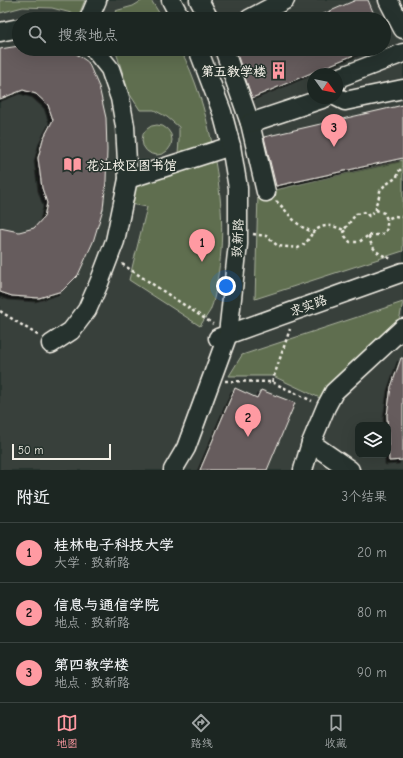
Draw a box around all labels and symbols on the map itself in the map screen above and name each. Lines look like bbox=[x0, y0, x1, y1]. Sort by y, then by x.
building icon: 第五教学楼 bbox=[269, 61, 289, 81]
place label: 第五教学楼 bbox=[201, 64, 266, 79]
north arrow bbox=[307, 68, 343, 104]
pin: 3 bbox=[321, 114, 347, 147]
library icon: 花江校区图书馆 bbox=[63, 155, 83, 175]
place label: 花江校区图书馆 bbox=[86, 158, 177, 173]
street label: 致新路 bbox=[229, 218, 246, 258]
pin: 1 bbox=[189, 229, 215, 262]
your location bbox=[216, 276, 236, 296]
street label: 求实路 bbox=[287, 292, 329, 319]
pin: 2 bbox=[235, 404, 261, 437]
scale bar bbox=[12, 442, 111, 461]

